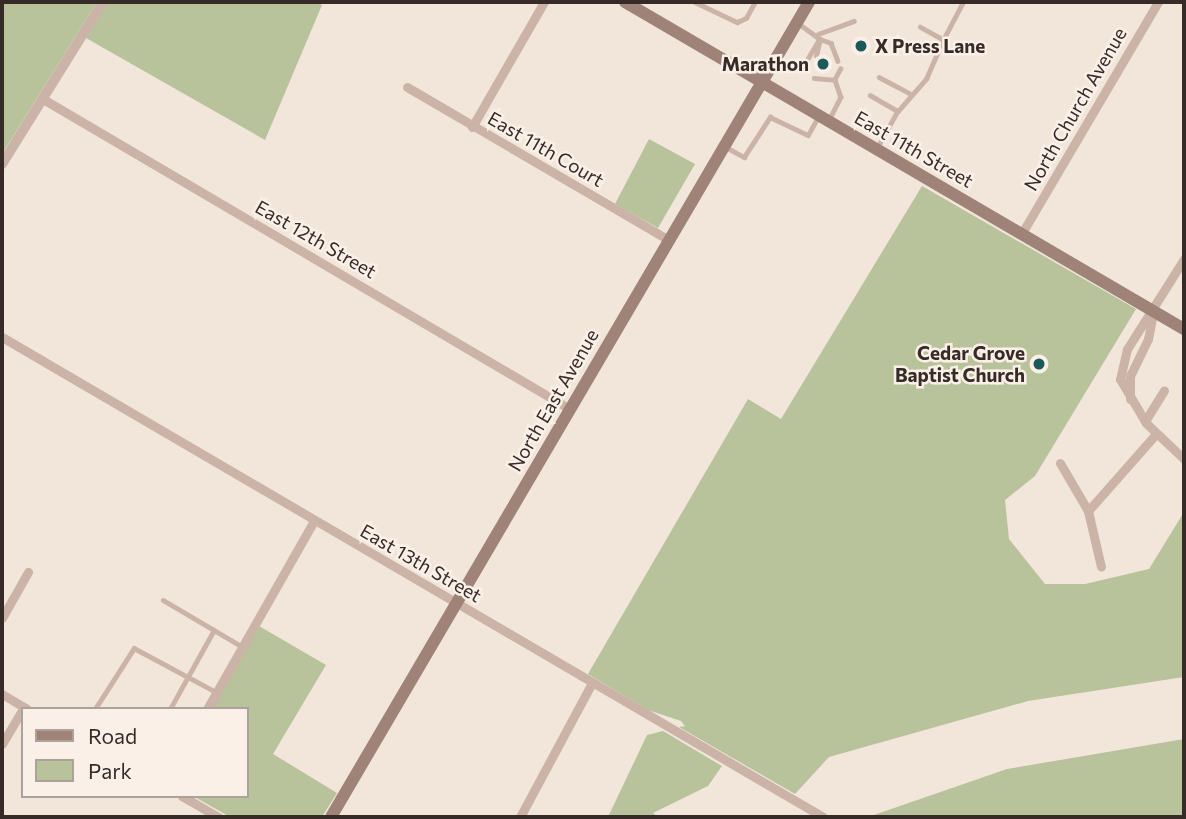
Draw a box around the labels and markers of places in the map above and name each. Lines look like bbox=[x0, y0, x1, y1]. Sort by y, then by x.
place label: X Press Lane bbox=[875, 35, 985, 57]
marker: X Press Lane bbox=[853, 38, 869, 54]
place label: Marathon bbox=[722, 53, 809, 75]
marker: Marathon bbox=[815, 56, 831, 72]
place label: Cedar Grove Baptist Church bbox=[895, 342, 1025, 386]
marker: Cedar Grove Baptist Church bbox=[1031, 356, 1047, 372]

